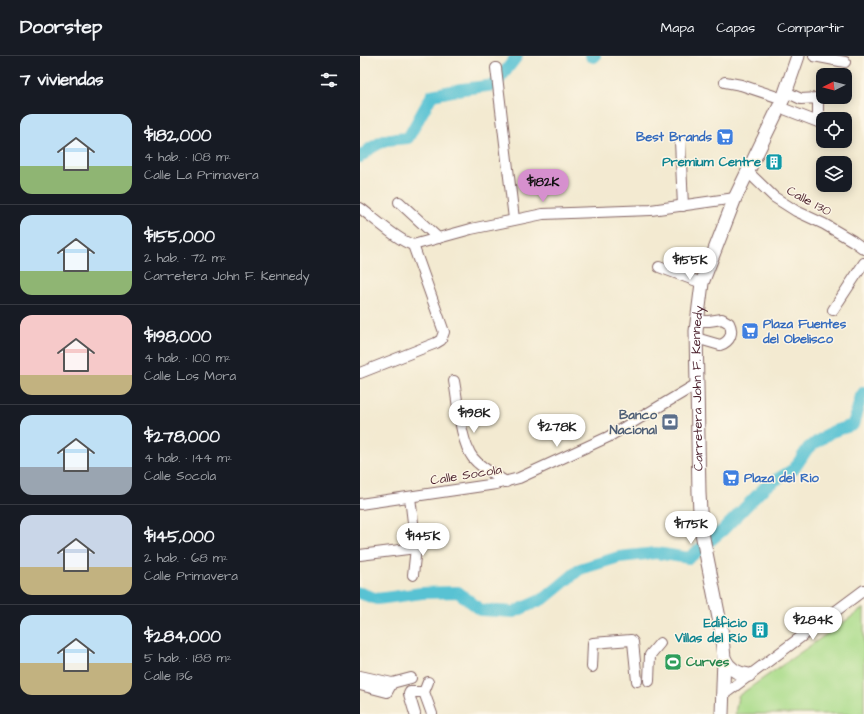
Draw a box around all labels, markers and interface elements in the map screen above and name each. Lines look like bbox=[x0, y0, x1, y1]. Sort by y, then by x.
text: Doorstep bbox=[20, 14, 102, 41]
text: Mapa bbox=[661, 18, 694, 38]
text: Capas bbox=[716, 18, 755, 38]
text: Compartir bbox=[777, 18, 844, 38]
text: 7 viviendas bbox=[20, 68, 104, 92]
north arrow bbox=[816, 68, 852, 104]
map controls bbox=[816, 68, 852, 192]
icon: filters bbox=[318, 69, 340, 91]
button: locate bbox=[816, 112, 852, 148]
text: $182,000 bbox=[144, 124, 212, 148]
supermarket icon: Best Brands bbox=[715, 127, 735, 147]
place label: Best Brands bbox=[636, 128, 712, 146]
icon: home bbox=[52, 130, 100, 178]
text: 4 hab. · 108 m² bbox=[144, 148, 231, 166]
building icon: Premium Centre bbox=[764, 152, 784, 172]
place label: Premium Centre bbox=[662, 153, 761, 171]
button: layers bbox=[816, 156, 852, 192]
text: Calle La Primavera bbox=[144, 166, 259, 184]
pin: $182K bbox=[515, 169, 571, 203]
text: $182K bbox=[527, 173, 559, 191]
street label: Calle 130 bbox=[783, 182, 835, 220]
text: $155,000 bbox=[144, 225, 215, 249]
icon: home bbox=[52, 231, 100, 279]
pin: $155K bbox=[662, 247, 718, 281]
text: 2 hab. · 72 m² bbox=[144, 249, 227, 267]
text: $155K bbox=[672, 251, 708, 269]
text: Carretera John F. Kennedy bbox=[144, 267, 310, 285]
street label: Carretera John F. Kennedy bbox=[687, 304, 709, 471]
place label: Plaza Fuentes del Obelisco bbox=[762, 315, 847, 348]
supermarket icon: Plaza Fuentes del Obelisco bbox=[740, 321, 760, 341]
text: $198,000 bbox=[144, 325, 212, 349]
icon: home bbox=[52, 331, 100, 379]
text: 4 hab. · 100 m² bbox=[144, 349, 231, 367]
text: Calle Los Mora bbox=[144, 367, 236, 385]
pin: $198K bbox=[446, 400, 502, 434]
text: $198K bbox=[458, 404, 490, 422]
place label: Banco Nacional bbox=[610, 406, 658, 439]
bank icon: Banco Nacional bbox=[660, 412, 680, 432]
pin: $278K bbox=[529, 414, 585, 448]
text: $278K bbox=[538, 418, 576, 436]
text: $278,000 bbox=[144, 425, 220, 449]
icon: home bbox=[52, 431, 100, 479]
text: 4 hab. · 144 m² bbox=[144, 449, 232, 467]
street label: Calle Socola bbox=[429, 460, 503, 490]
text: Calle Socola bbox=[144, 467, 216, 485]
supermarket icon: Plaza del Rio bbox=[721, 468, 741, 488]
place label: Plaza del Rio bbox=[744, 469, 819, 487]
pin: $175K bbox=[663, 511, 719, 545]
text: $175K bbox=[674, 515, 708, 533]
pin: $145K bbox=[395, 523, 451, 557]
text: $145,000 bbox=[144, 525, 214, 549]
text: $145K bbox=[406, 527, 440, 545]
icon: home bbox=[52, 531, 100, 579]
text: 2 hab. · 68 m² bbox=[144, 549, 228, 567]
text: Calle Primavera bbox=[144, 567, 238, 585]
pin: $284K bbox=[785, 607, 841, 641]
text: $284K bbox=[793, 611, 833, 629]
place label: Edificio Villas del Río bbox=[674, 614, 748, 647]
building icon: Edificio Villas del Río bbox=[750, 620, 770, 640]
text: $284,000 bbox=[144, 625, 221, 649]
icon: home bbox=[52, 631, 100, 679]
text: 5 hab. · 188 m² bbox=[144, 649, 232, 667]
sports icon: Curves bbox=[663, 652, 683, 672]
place label: Curves bbox=[686, 653, 730, 671]
text: Calle 136 bbox=[144, 667, 193, 685]

